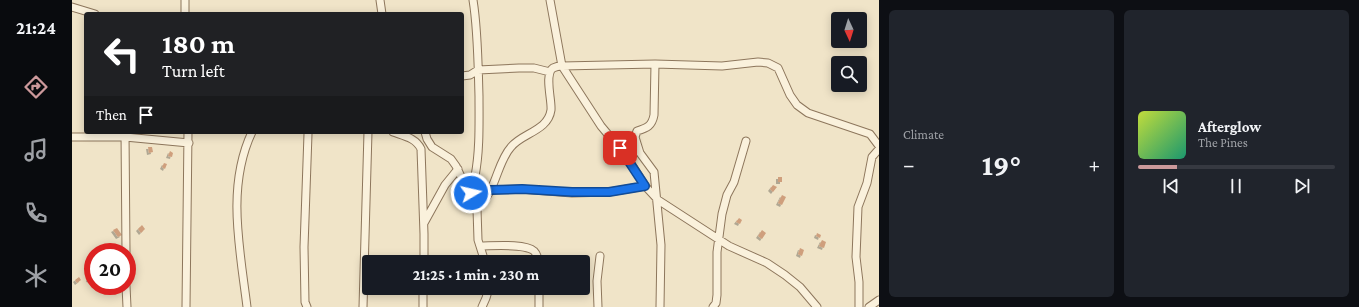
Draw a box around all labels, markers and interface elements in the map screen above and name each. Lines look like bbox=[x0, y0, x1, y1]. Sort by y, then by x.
north arrow bbox=[831, 12, 867, 48]
map controls bbox=[831, 12, 867, 92]
text: 21:24 bbox=[16, 18, 56, 38]
icon: left bbox=[96, 28, 148, 80]
text: 180 m bbox=[162, 28, 235, 59]
button: search bbox=[831, 56, 867, 92]
text: Turn left bbox=[162, 61, 225, 81]
icon: directions bbox=[22, 73, 50, 101]
icon: arrive bbox=[135, 104, 157, 126]
text: Then bbox=[96, 107, 127, 123]
text: Afterglow bbox=[1198, 119, 1261, 135]
text: Climate bbox=[903, 127, 944, 142]
pin bbox=[603, 131, 637, 165]
text: The Pines bbox=[1198, 135, 1248, 150]
icon: music bbox=[22, 136, 50, 164]
icon: arrive bbox=[609, 137, 631, 159]
text: 19° bbox=[982, 148, 1021, 181]
text: − bbox=[903, 152, 915, 177]
text: + bbox=[1088, 152, 1100, 177]
position arrow bbox=[450, 172, 492, 214]
icon: previous bbox=[1160, 175, 1182, 197]
icon: pause bbox=[1225, 175, 1247, 197]
icon: next bbox=[1291, 175, 1313, 197]
icon: phone bbox=[22, 199, 50, 227]
speed limit sign: 20 bbox=[84, 243, 136, 295]
icon: climate bbox=[22, 262, 50, 290]
text: 21:25 · 1 min · 230 m bbox=[413, 267, 539, 283]

